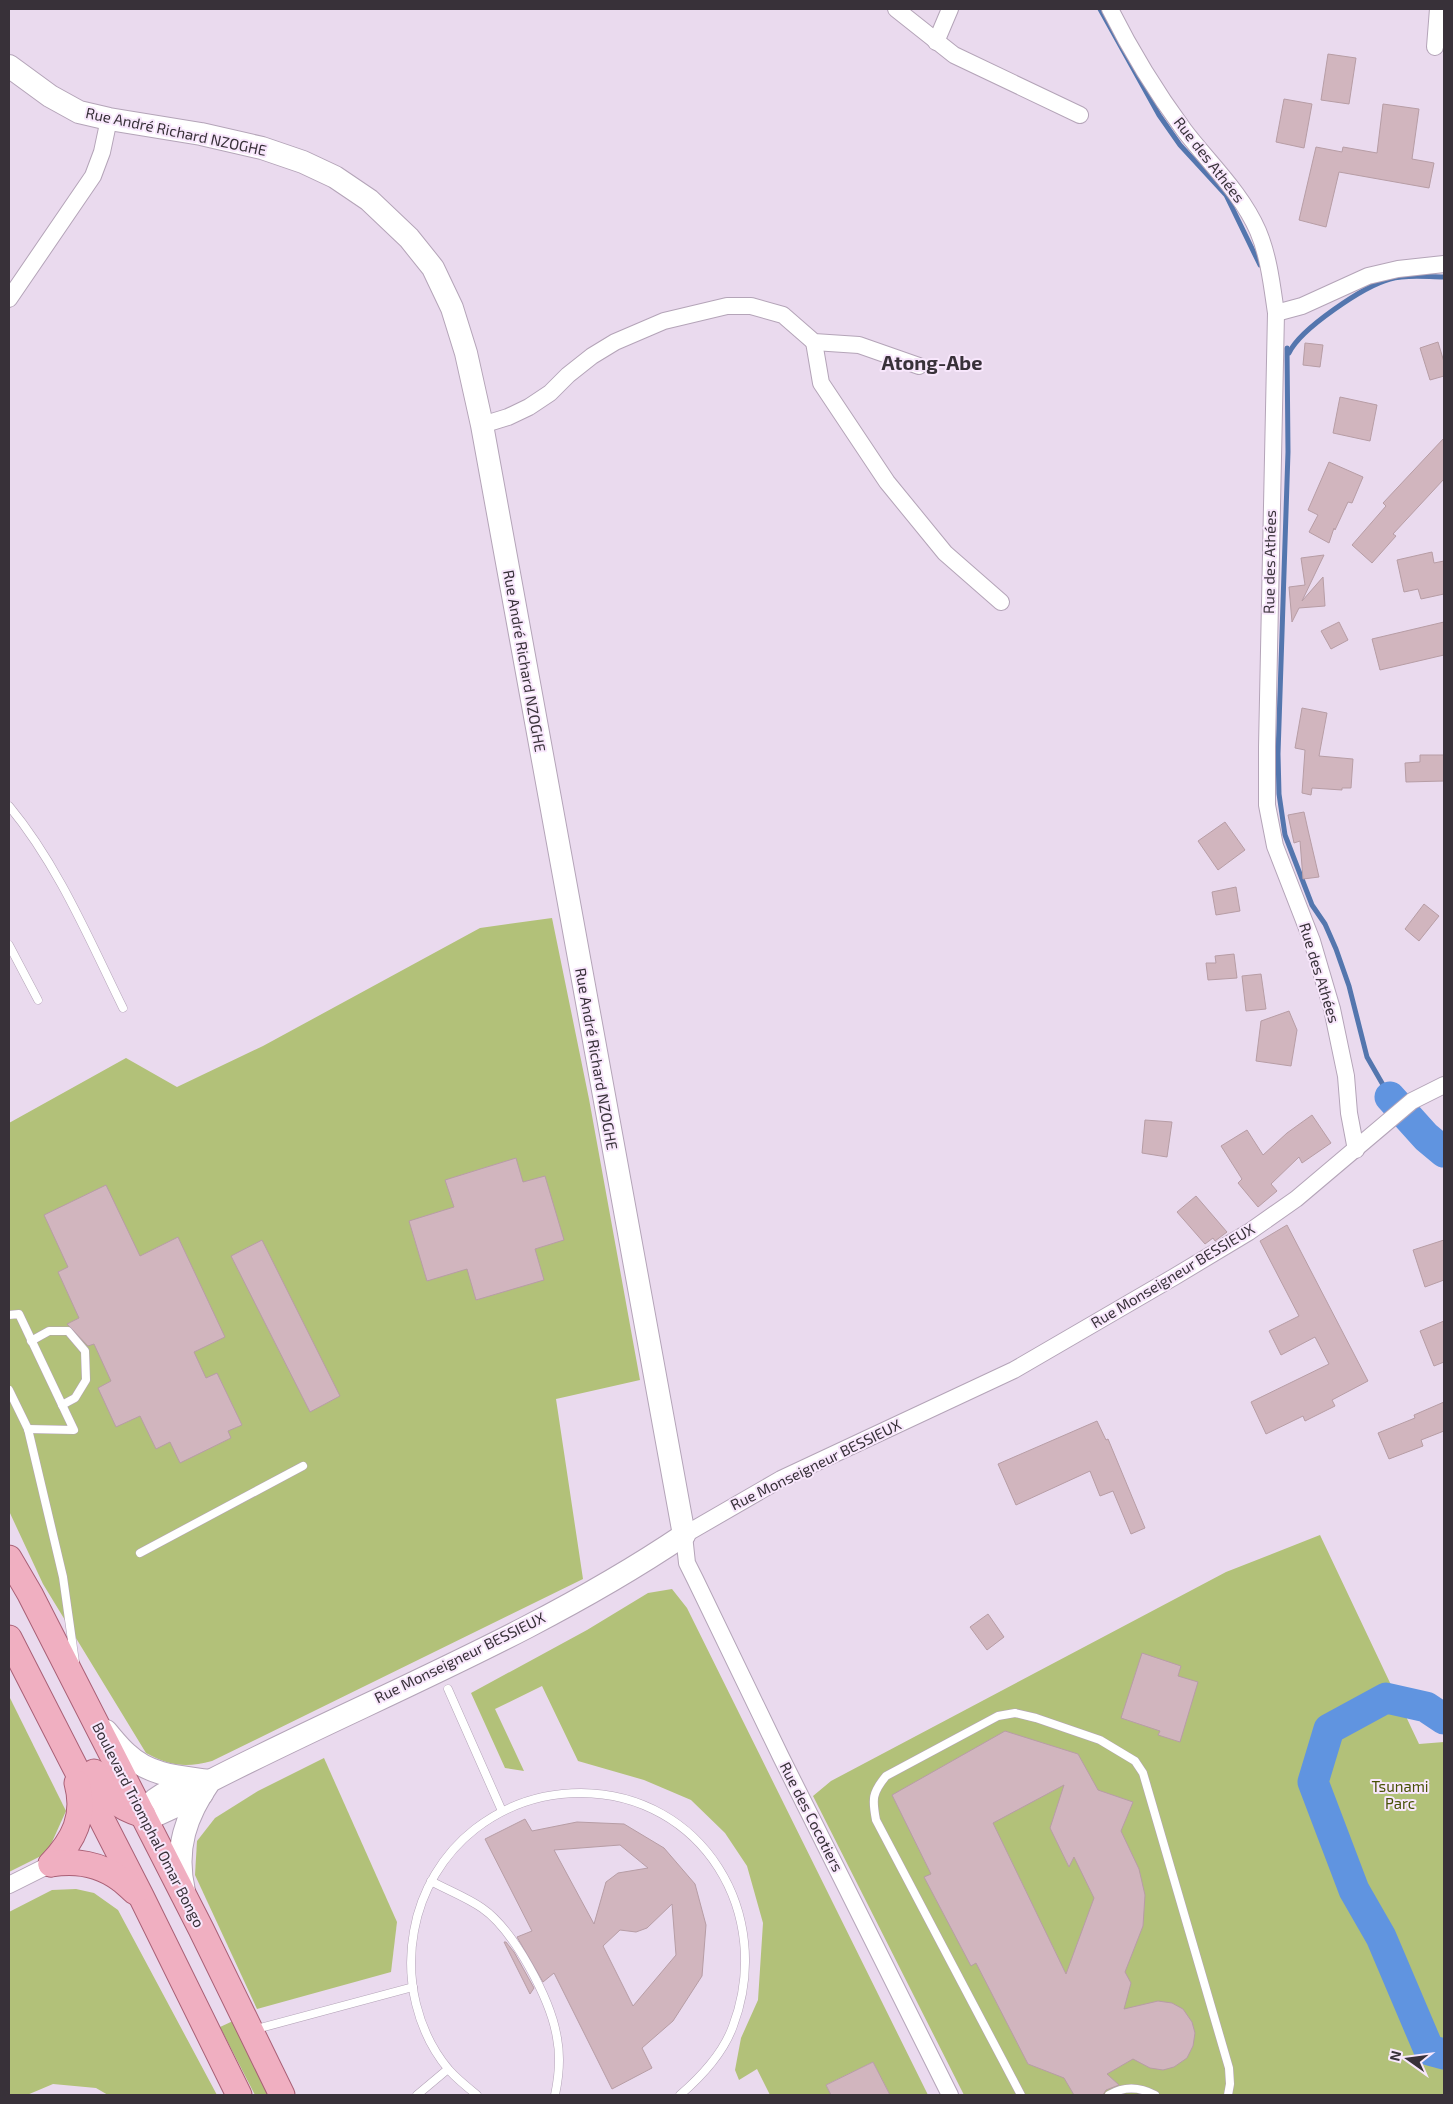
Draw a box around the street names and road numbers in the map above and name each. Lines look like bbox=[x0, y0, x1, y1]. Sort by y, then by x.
street label: Rue André Richard NZOGHE bbox=[84, 103, 268, 159]
street label: Rue des Athées bbox=[1171, 113, 1249, 206]
street label: Rue des Athées bbox=[1259, 510, 1279, 614]
street label: Rue André Richard NZOGHE bbox=[500, 568, 550, 753]
street label: Rue des Athées bbox=[1296, 920, 1344, 1025]
street label: Rue André Richard NZOGHE bbox=[572, 966, 622, 1151]
street label: Rue Monseigneur BESSIEUX bbox=[1087, 1219, 1258, 1331]
street label: Rue Monseigneur BESSIEUX bbox=[727, 1415, 904, 1513]
street label: Rue Monseigneur BESSIEUX bbox=[371, 1608, 548, 1706]
street label: Boulevard Triomphal Omar Bongo bbox=[89, 1719, 209, 1930]
street label: Rue des Cocotiers bbox=[776, 1759, 847, 1874]

